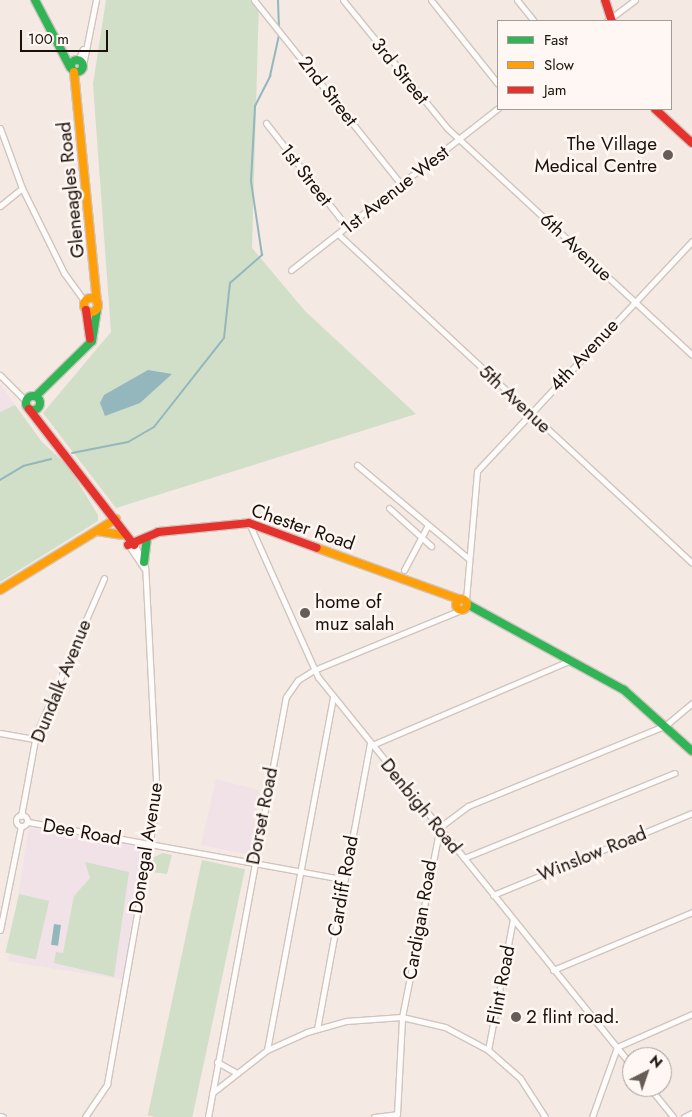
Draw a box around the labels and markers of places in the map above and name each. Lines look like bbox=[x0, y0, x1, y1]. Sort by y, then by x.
place label: The Village Medical Centre bbox=[534, 133, 657, 177]
marker: The Village Medical Centre bbox=[661, 148, 675, 162]
place label: home of muz salah bbox=[315, 591, 395, 635]
marker: home of muz salah bbox=[299, 607, 311, 619]
place label: 2 flint road. bbox=[526, 1006, 620, 1028]
marker: 2 flint road. bbox=[510, 1011, 522, 1023]

